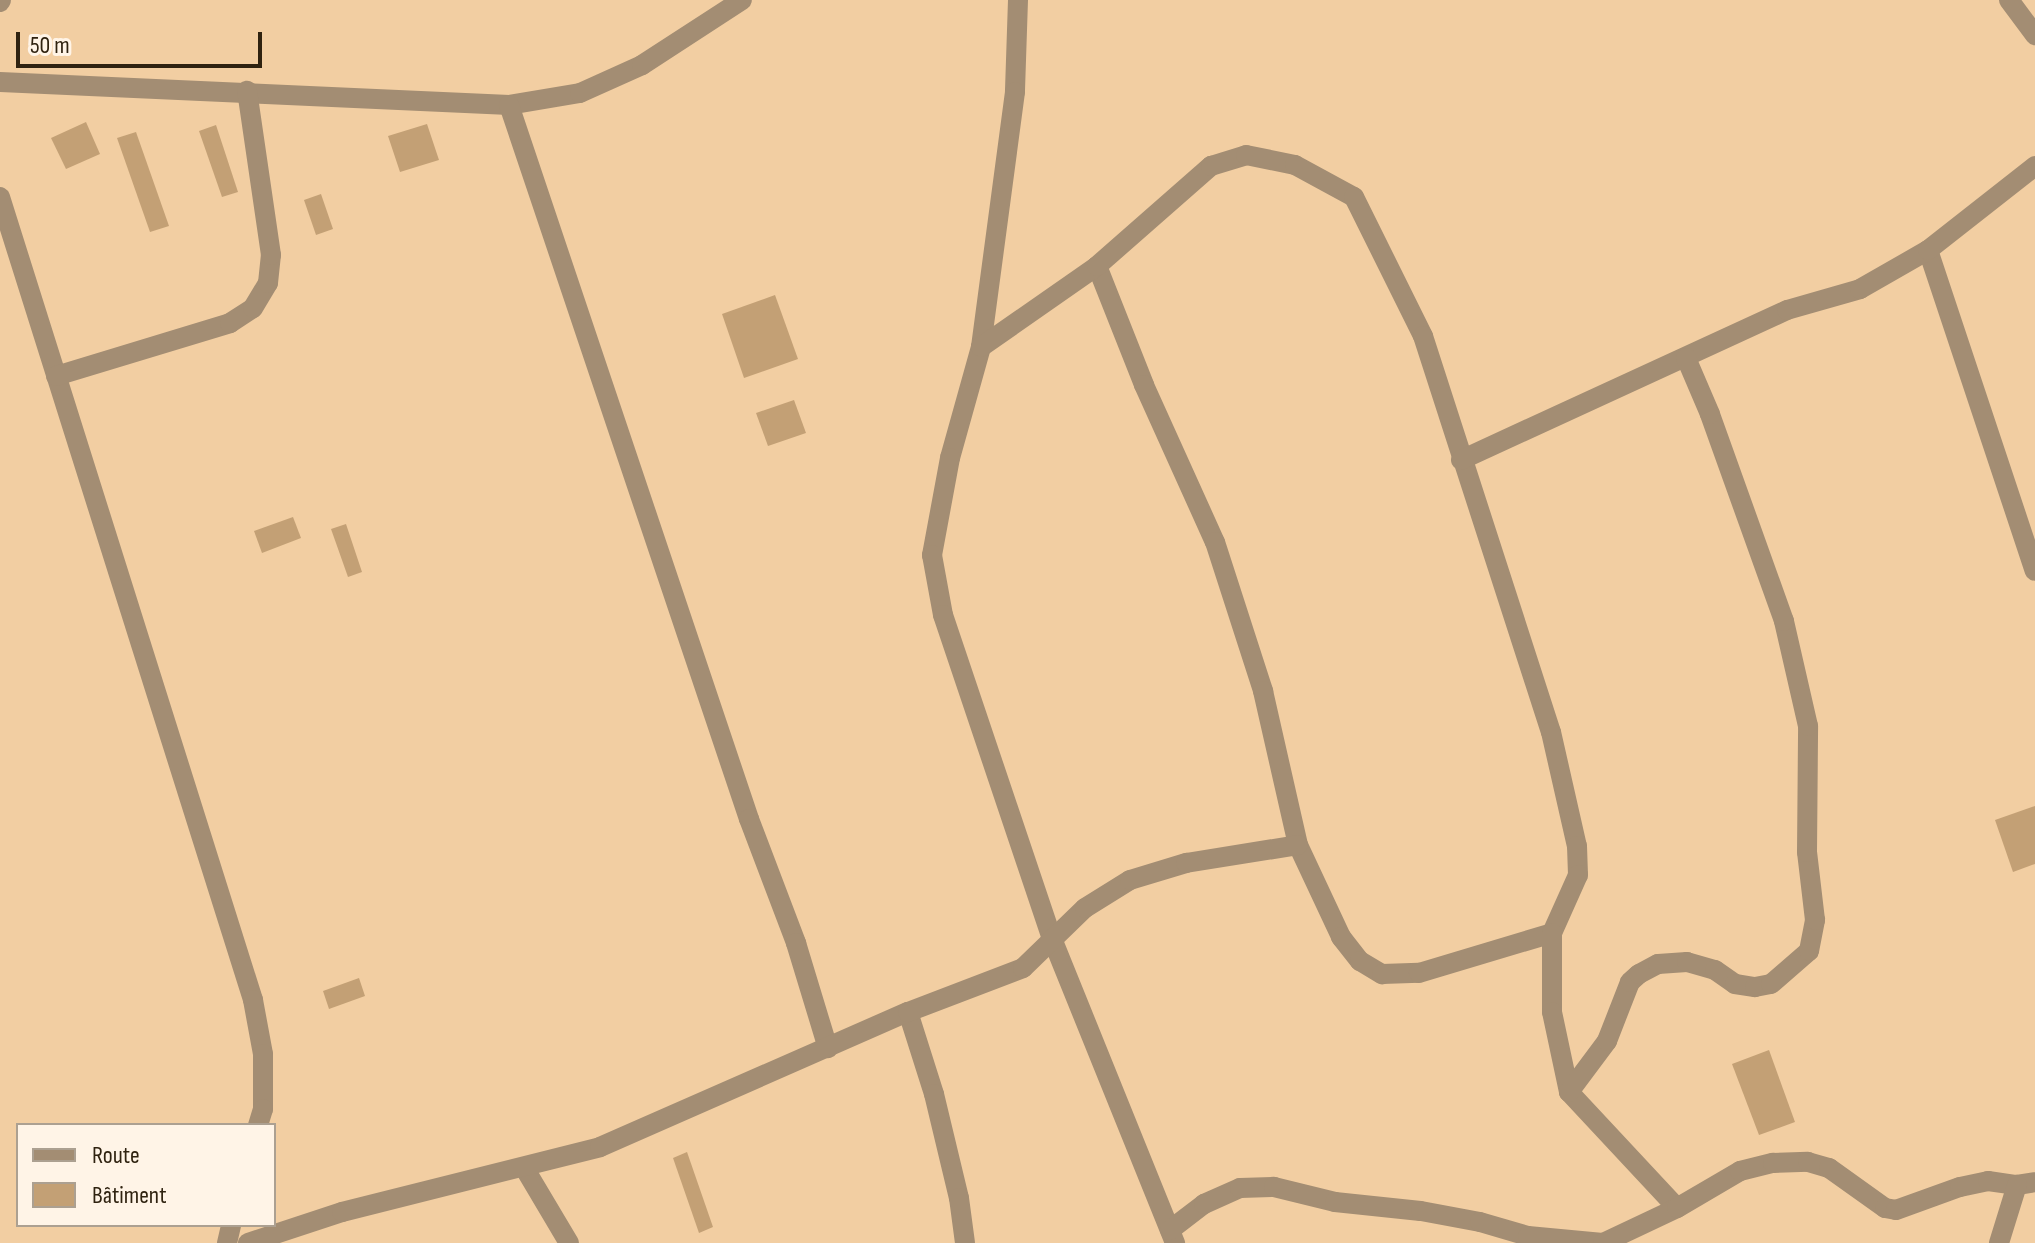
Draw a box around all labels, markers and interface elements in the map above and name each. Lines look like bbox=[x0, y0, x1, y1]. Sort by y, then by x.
scale bar bbox=[20, 16, 266, 66]
text: 50 m bbox=[30, 31, 70, 60]
legend bbox=[16, 1123, 276, 1227]
text: Route bbox=[92, 1141, 140, 1170]
text: Bâtiment bbox=[92, 1181, 167, 1210]

